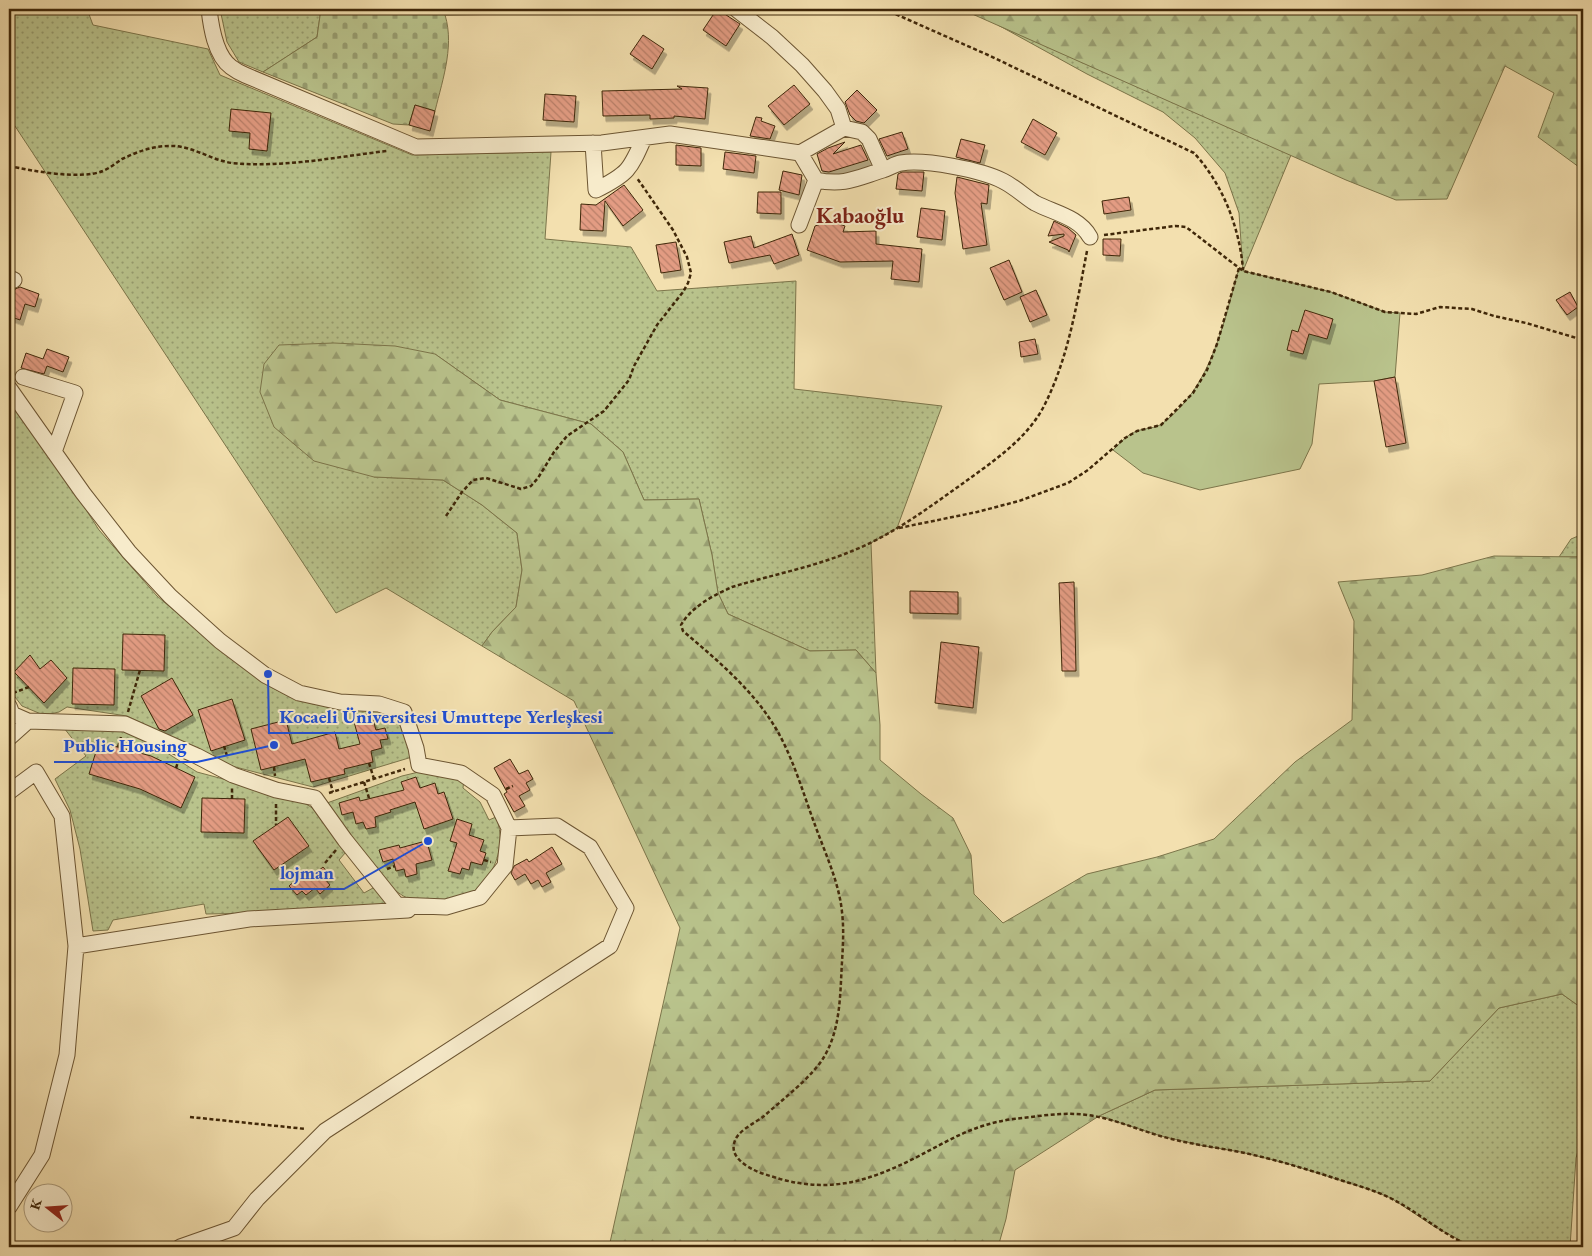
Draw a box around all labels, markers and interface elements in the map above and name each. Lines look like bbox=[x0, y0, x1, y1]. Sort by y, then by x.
district label: Kabaoğlu bbox=[816, 201, 904, 230]
callout: Kocaeli Üniversitesi Umuttepe Yerleşkesi bbox=[269, 699, 613, 733]
text: Kocaeli Üniversitesi Umuttepe Yerleşkesi bbox=[279, 704, 603, 729]
callout: Public Housing bbox=[54, 728, 197, 762]
text: Public Housing bbox=[63, 733, 187, 758]
callout: lojman bbox=[270, 855, 344, 889]
text: lojman bbox=[280, 860, 334, 885]
north arrow bbox=[22, 1184, 72, 1234]
text: K bbox=[25, 1196, 46, 1212]

